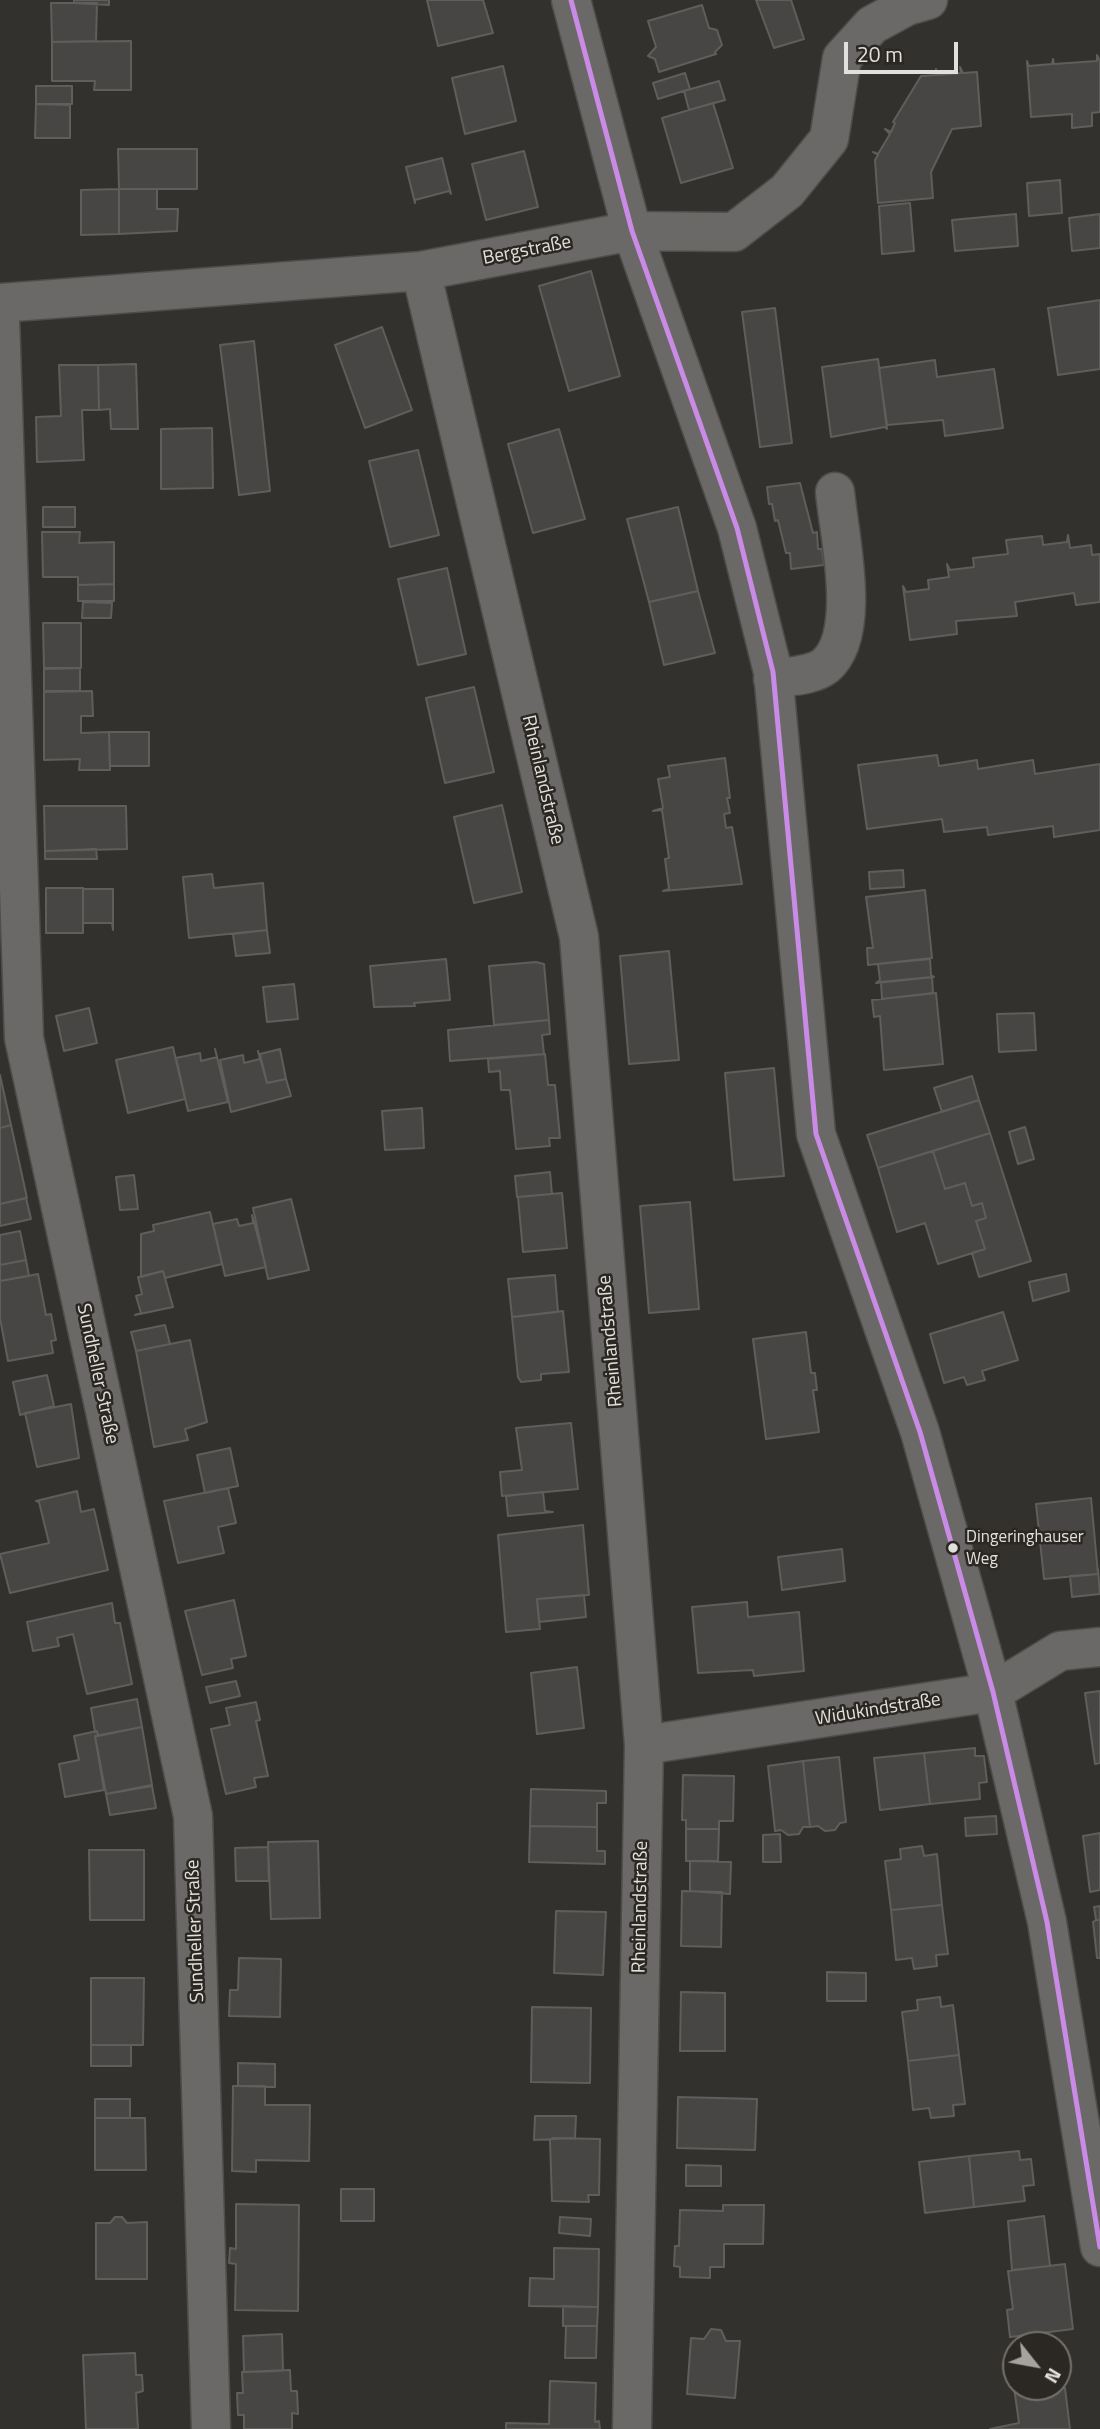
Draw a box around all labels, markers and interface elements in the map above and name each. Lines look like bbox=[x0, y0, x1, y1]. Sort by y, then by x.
scale bar bbox=[848, 28, 962, 72]
text: 20 m bbox=[857, 38, 903, 70]
street label: Bergstraße bbox=[481, 231, 573, 271]
street label: Rheinlandstraße bbox=[516, 713, 568, 847]
street label: Rheinlandstraße bbox=[594, 1274, 628, 1408]
street label: Sundheller Straße bbox=[71, 1302, 123, 1446]
place label: Dingeringhauser Weg bbox=[966, 1528, 1084, 1568]
marker: Dingeringhauser Weg bbox=[946, 1541, 960, 1555]
street label: Widukindstraße bbox=[814, 1689, 942, 1731]
street label: Rheinlandstraße bbox=[628, 1841, 654, 1973]
street label: Sundheller Straße bbox=[182, 1859, 210, 2003]
north arrow bbox=[1002, 2331, 1072, 2401]
text: N bbox=[1038, 2363, 1070, 2389]

